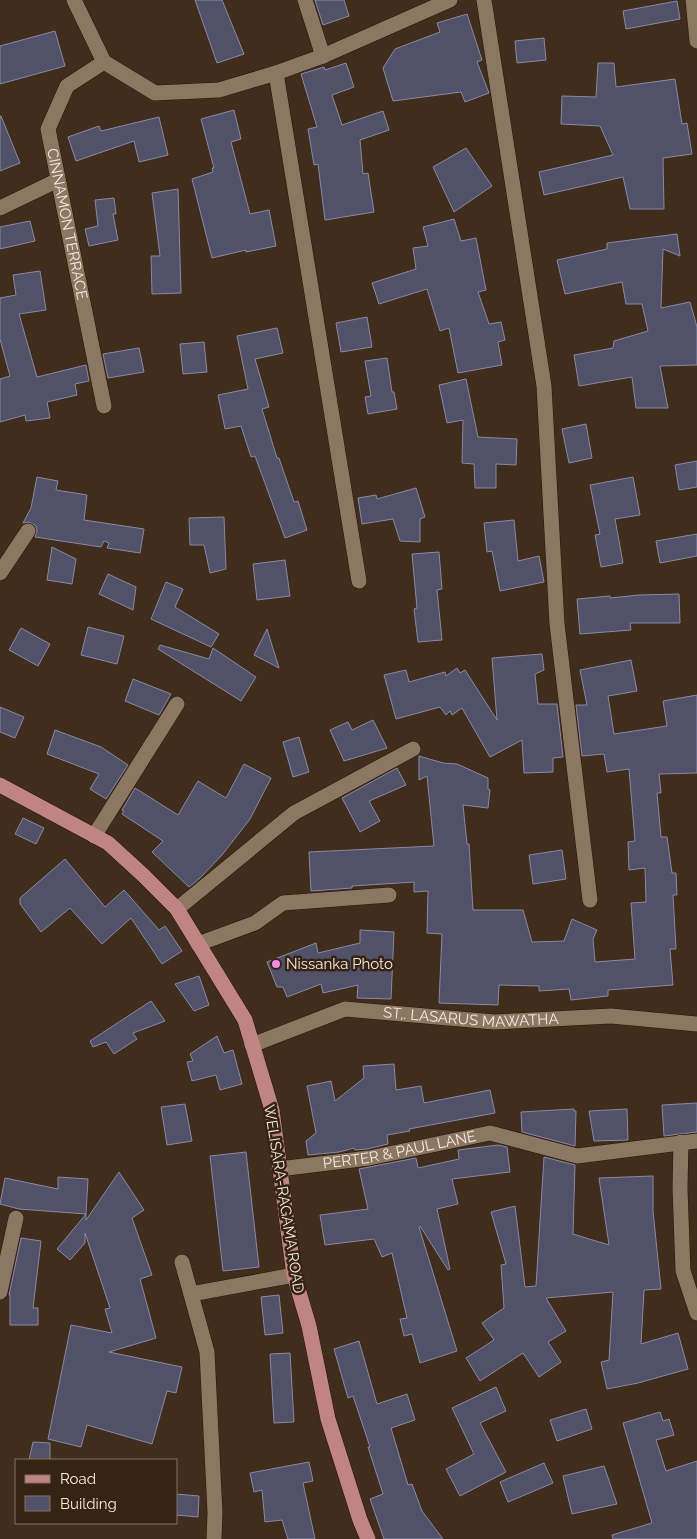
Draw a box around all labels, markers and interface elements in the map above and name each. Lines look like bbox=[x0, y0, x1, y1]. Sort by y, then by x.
street label: CINNAMON TERRACE bbox=[43, 147, 91, 301]
place label: Nissanka Photo bbox=[286, 955, 393, 973]
marker: Nissanka Photo bbox=[270, 958, 282, 970]
street label: ST,. LASARUS MAWATHA bbox=[382, 1003, 559, 1031]
street label: WELISARA-RAGAMA ROAD bbox=[260, 1103, 308, 1295]
street label: PERTER & PAUL LANE bbox=[322, 1127, 478, 1173]
legend bbox=[15, 1459, 178, 1524]
text: Road bbox=[60, 1470, 96, 1488]
text: Building bbox=[60, 1495, 117, 1513]

